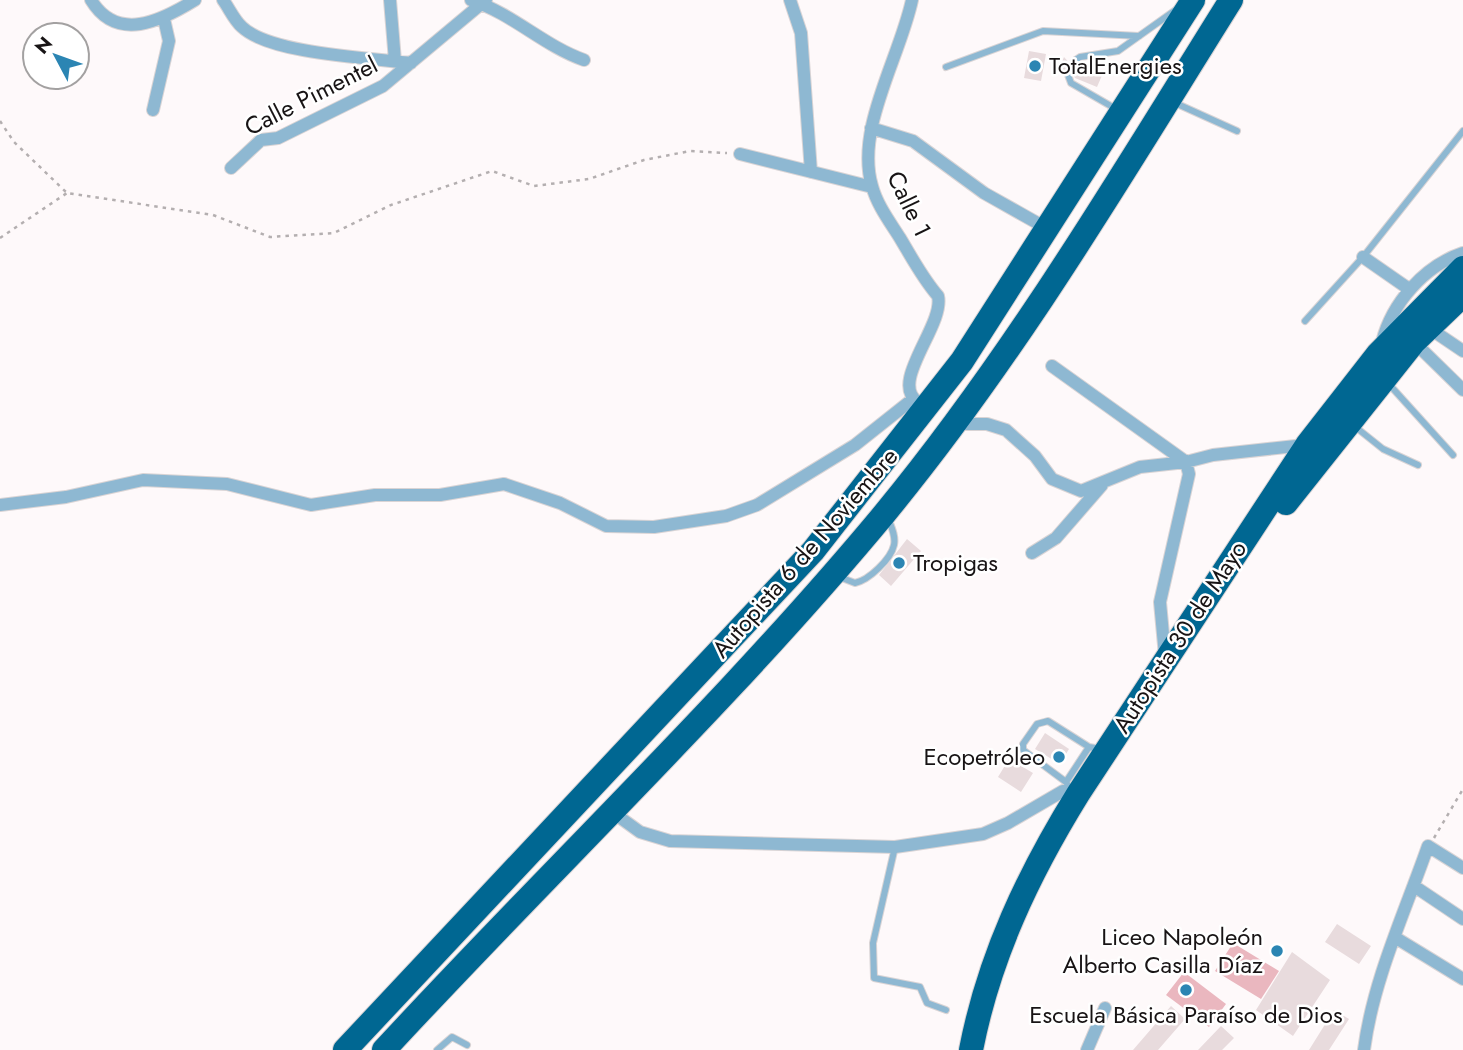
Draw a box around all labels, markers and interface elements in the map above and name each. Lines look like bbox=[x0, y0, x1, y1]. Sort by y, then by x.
north arrow bbox=[21, 21, 91, 91]
text: N bbox=[28, 31, 59, 60]
street label: Calle Pimentel bbox=[238, 47, 383, 144]
place label: TotalEnergies bbox=[1049, 48, 1182, 83]
marker: TotalEnergies bbox=[1027, 58, 1043, 74]
street label: Calle 1 bbox=[879, 165, 940, 243]
street label: Autopista 6 de Noviembre bbox=[703, 440, 906, 665]
street label: Autopista 30 de Mayo bbox=[1104, 534, 1255, 740]
place label: Tropigas bbox=[913, 545, 998, 580]
marker: Tropigas bbox=[891, 555, 907, 571]
place label: Ecopetróleo bbox=[923, 739, 1045, 774]
marker: Ecopetróleo bbox=[1051, 749, 1067, 765]
place label: Liceo Napoleón Alberto Casilla Díaz bbox=[1062, 919, 1263, 982]
marker: Liceo Napoleón Alberto Casilla Díaz bbox=[1269, 943, 1285, 959]
marker: Escuela Básica Paraíso de Dios bbox=[1178, 982, 1194, 998]
place label: Escuela Básica Paraíso de Dios bbox=[1029, 997, 1343, 1032]

